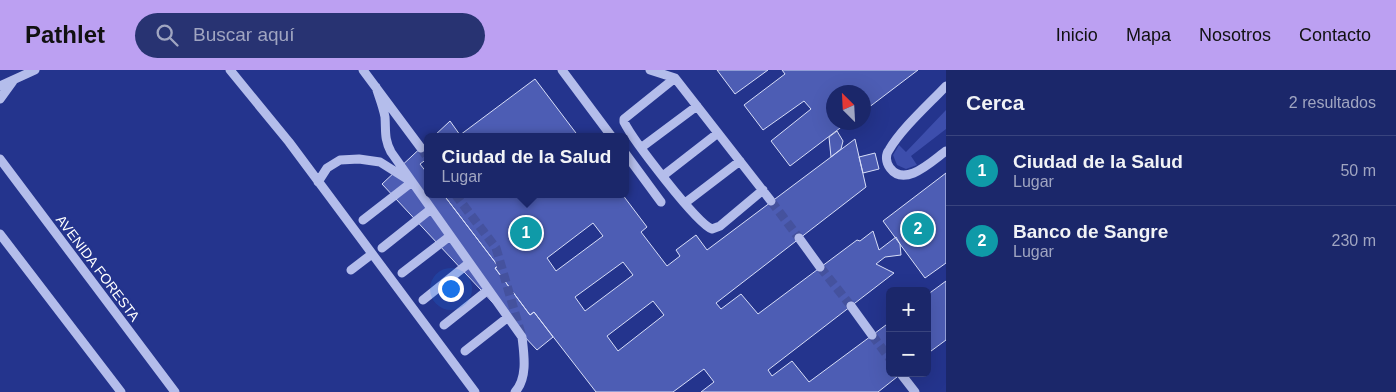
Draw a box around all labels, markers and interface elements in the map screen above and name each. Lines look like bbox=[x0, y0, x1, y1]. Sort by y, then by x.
search box bbox=[135, 13, 485, 58]
text: Pathlet bbox=[25, 21, 105, 48]
icon: search bbox=[153, 21, 181, 49]
text: Buscar aquí bbox=[193, 24, 294, 45]
text: Inicio bbox=[1056, 25, 1098, 45]
text: Mapa bbox=[1126, 25, 1171, 45]
text: Nosotros bbox=[1199, 25, 1271, 45]
text: Contacto bbox=[1299, 25, 1371, 45]
north arrow bbox=[826, 85, 871, 130]
text: Cerca bbox=[966, 91, 1024, 114]
text: 2 resultados bbox=[1289, 94, 1376, 111]
popup bbox=[424, 133, 629, 198]
text: Ciudad de la Salud bbox=[442, 146, 611, 167]
text: Ciudad de la Salud bbox=[1013, 151, 1183, 172]
text: 1 bbox=[978, 162, 986, 179]
text: 50 m bbox=[1340, 162, 1376, 179]
text: Lugar bbox=[442, 168, 482, 185]
text: Lugar bbox=[1013, 173, 1054, 190]
pin: 2 bbox=[902, 210, 934, 248]
street label: AVENIDA FORESTA bbox=[53, 212, 143, 325]
pin: 1 bbox=[510, 214, 542, 252]
text: Banco de Sangre bbox=[1013, 221, 1168, 242]
text: 2 bbox=[978, 232, 986, 249]
text: 230 m bbox=[1332, 232, 1376, 249]
text: Lugar bbox=[1013, 243, 1054, 260]
your location bbox=[438, 276, 464, 302]
map controls bbox=[886, 287, 931, 377]
button: + bbox=[886, 287, 931, 332]
button: − bbox=[886, 332, 931, 377]

